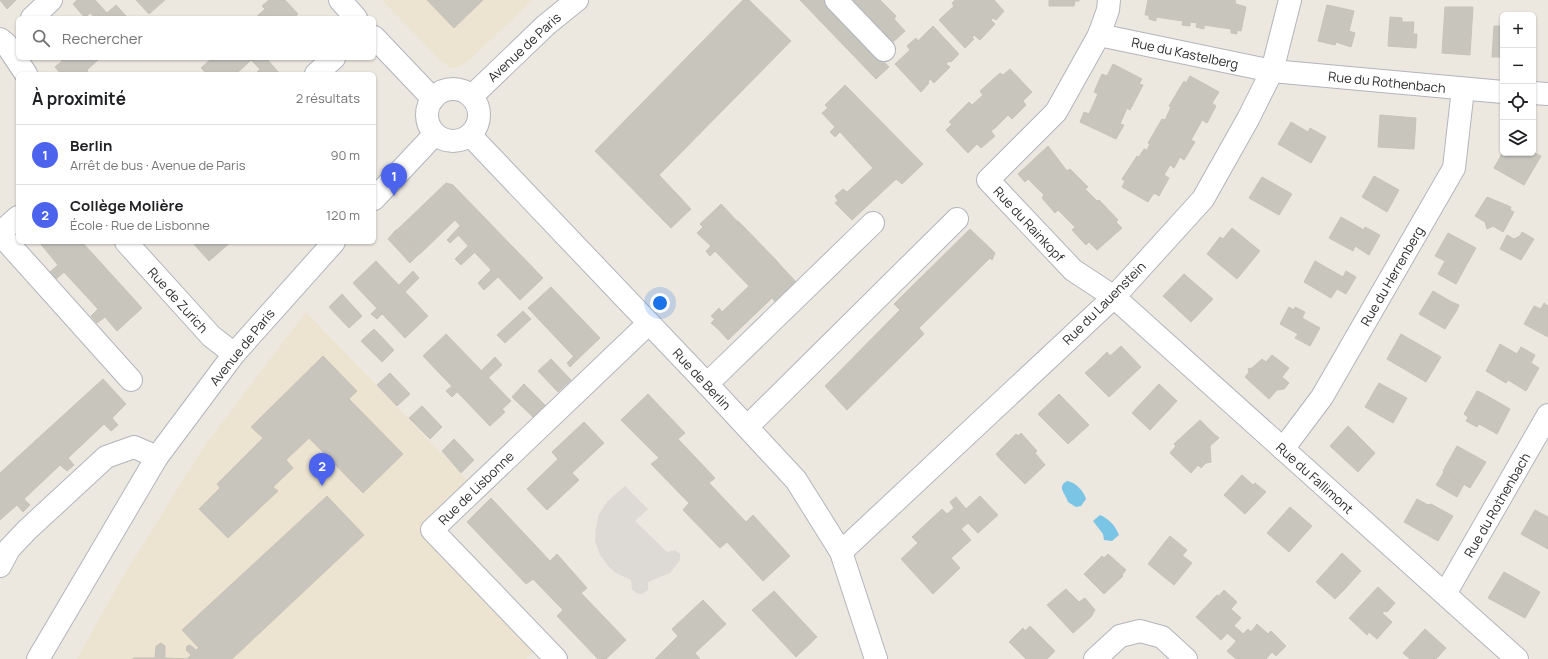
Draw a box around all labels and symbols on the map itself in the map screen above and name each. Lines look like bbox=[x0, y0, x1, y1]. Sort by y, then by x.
street label: Avenue de Paris bbox=[483, 8, 565, 86]
street label: Rue du Kastelberg bbox=[1130, 33, 1240, 73]
street label: Rue du Rothenbach bbox=[1327, 67, 1447, 97]
pin: 1 bbox=[381, 163, 407, 196]
street label: Rue du Rainkopf bbox=[989, 183, 1069, 266]
street label: Rue du Herrenberg bbox=[1356, 223, 1428, 329]
street label: Rue du Lauenstein bbox=[1058, 257, 1150, 349]
street label: Rue de Zurich bbox=[144, 263, 212, 337]
your location bbox=[650, 293, 670, 313]
street label: Avenue de Paris bbox=[205, 305, 279, 389]
street label: Rue de Berlin bbox=[669, 344, 735, 414]
street label: Rue du Fallimont bbox=[1272, 438, 1358, 518]
street label: Rue de Lisbonne bbox=[434, 447, 518, 529]
street label: Rue du Rothenbach bbox=[1460, 449, 1534, 561]
pin: 2 bbox=[309, 453, 335, 486]

